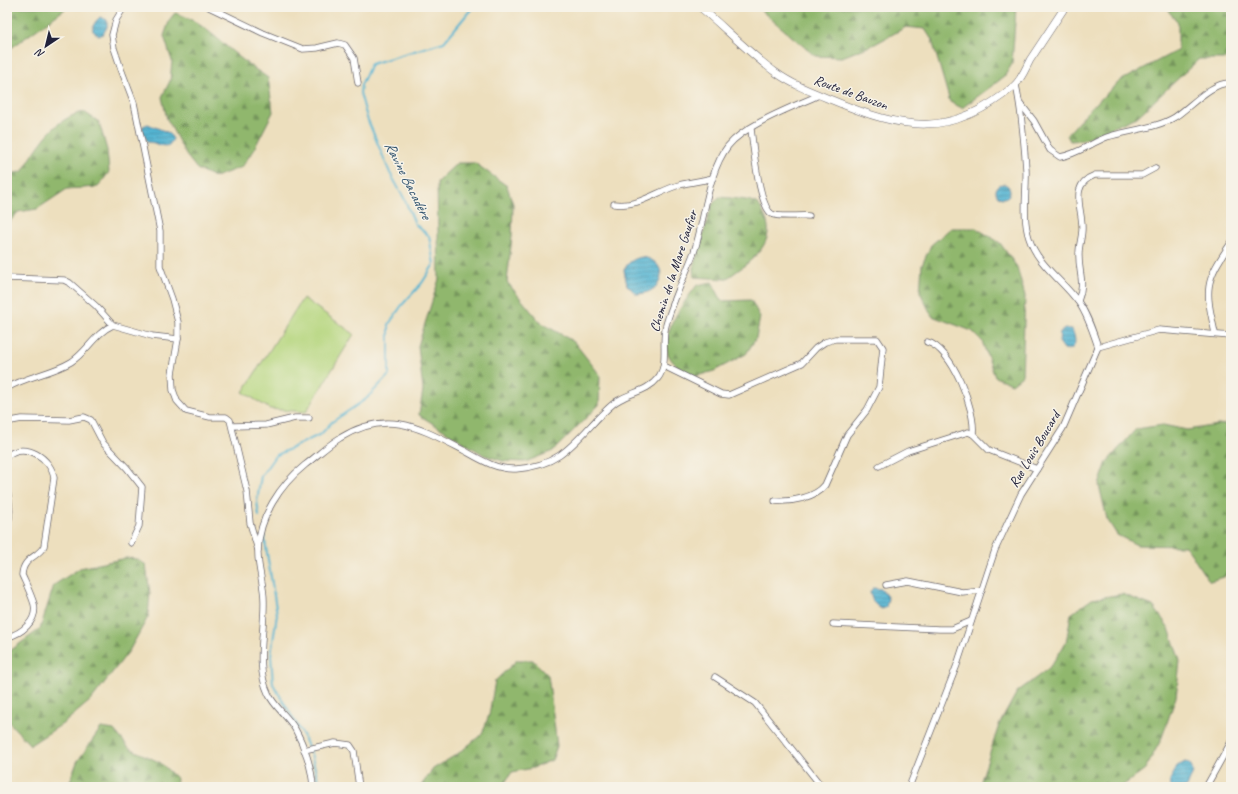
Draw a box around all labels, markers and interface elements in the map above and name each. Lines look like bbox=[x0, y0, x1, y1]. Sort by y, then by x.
north arrow bbox=[26, 26, 66, 66]
text: N bbox=[32, 45, 47, 62]
street label: Route de Bauzon bbox=[812, 71, 891, 114]
water label: Ravine Bacadère bbox=[380, 138, 436, 224]
street label: Chemin de la Mare Gaufier bbox=[646, 206, 702, 334]
street label: Rue Louis Boucard bbox=[1005, 406, 1065, 490]

